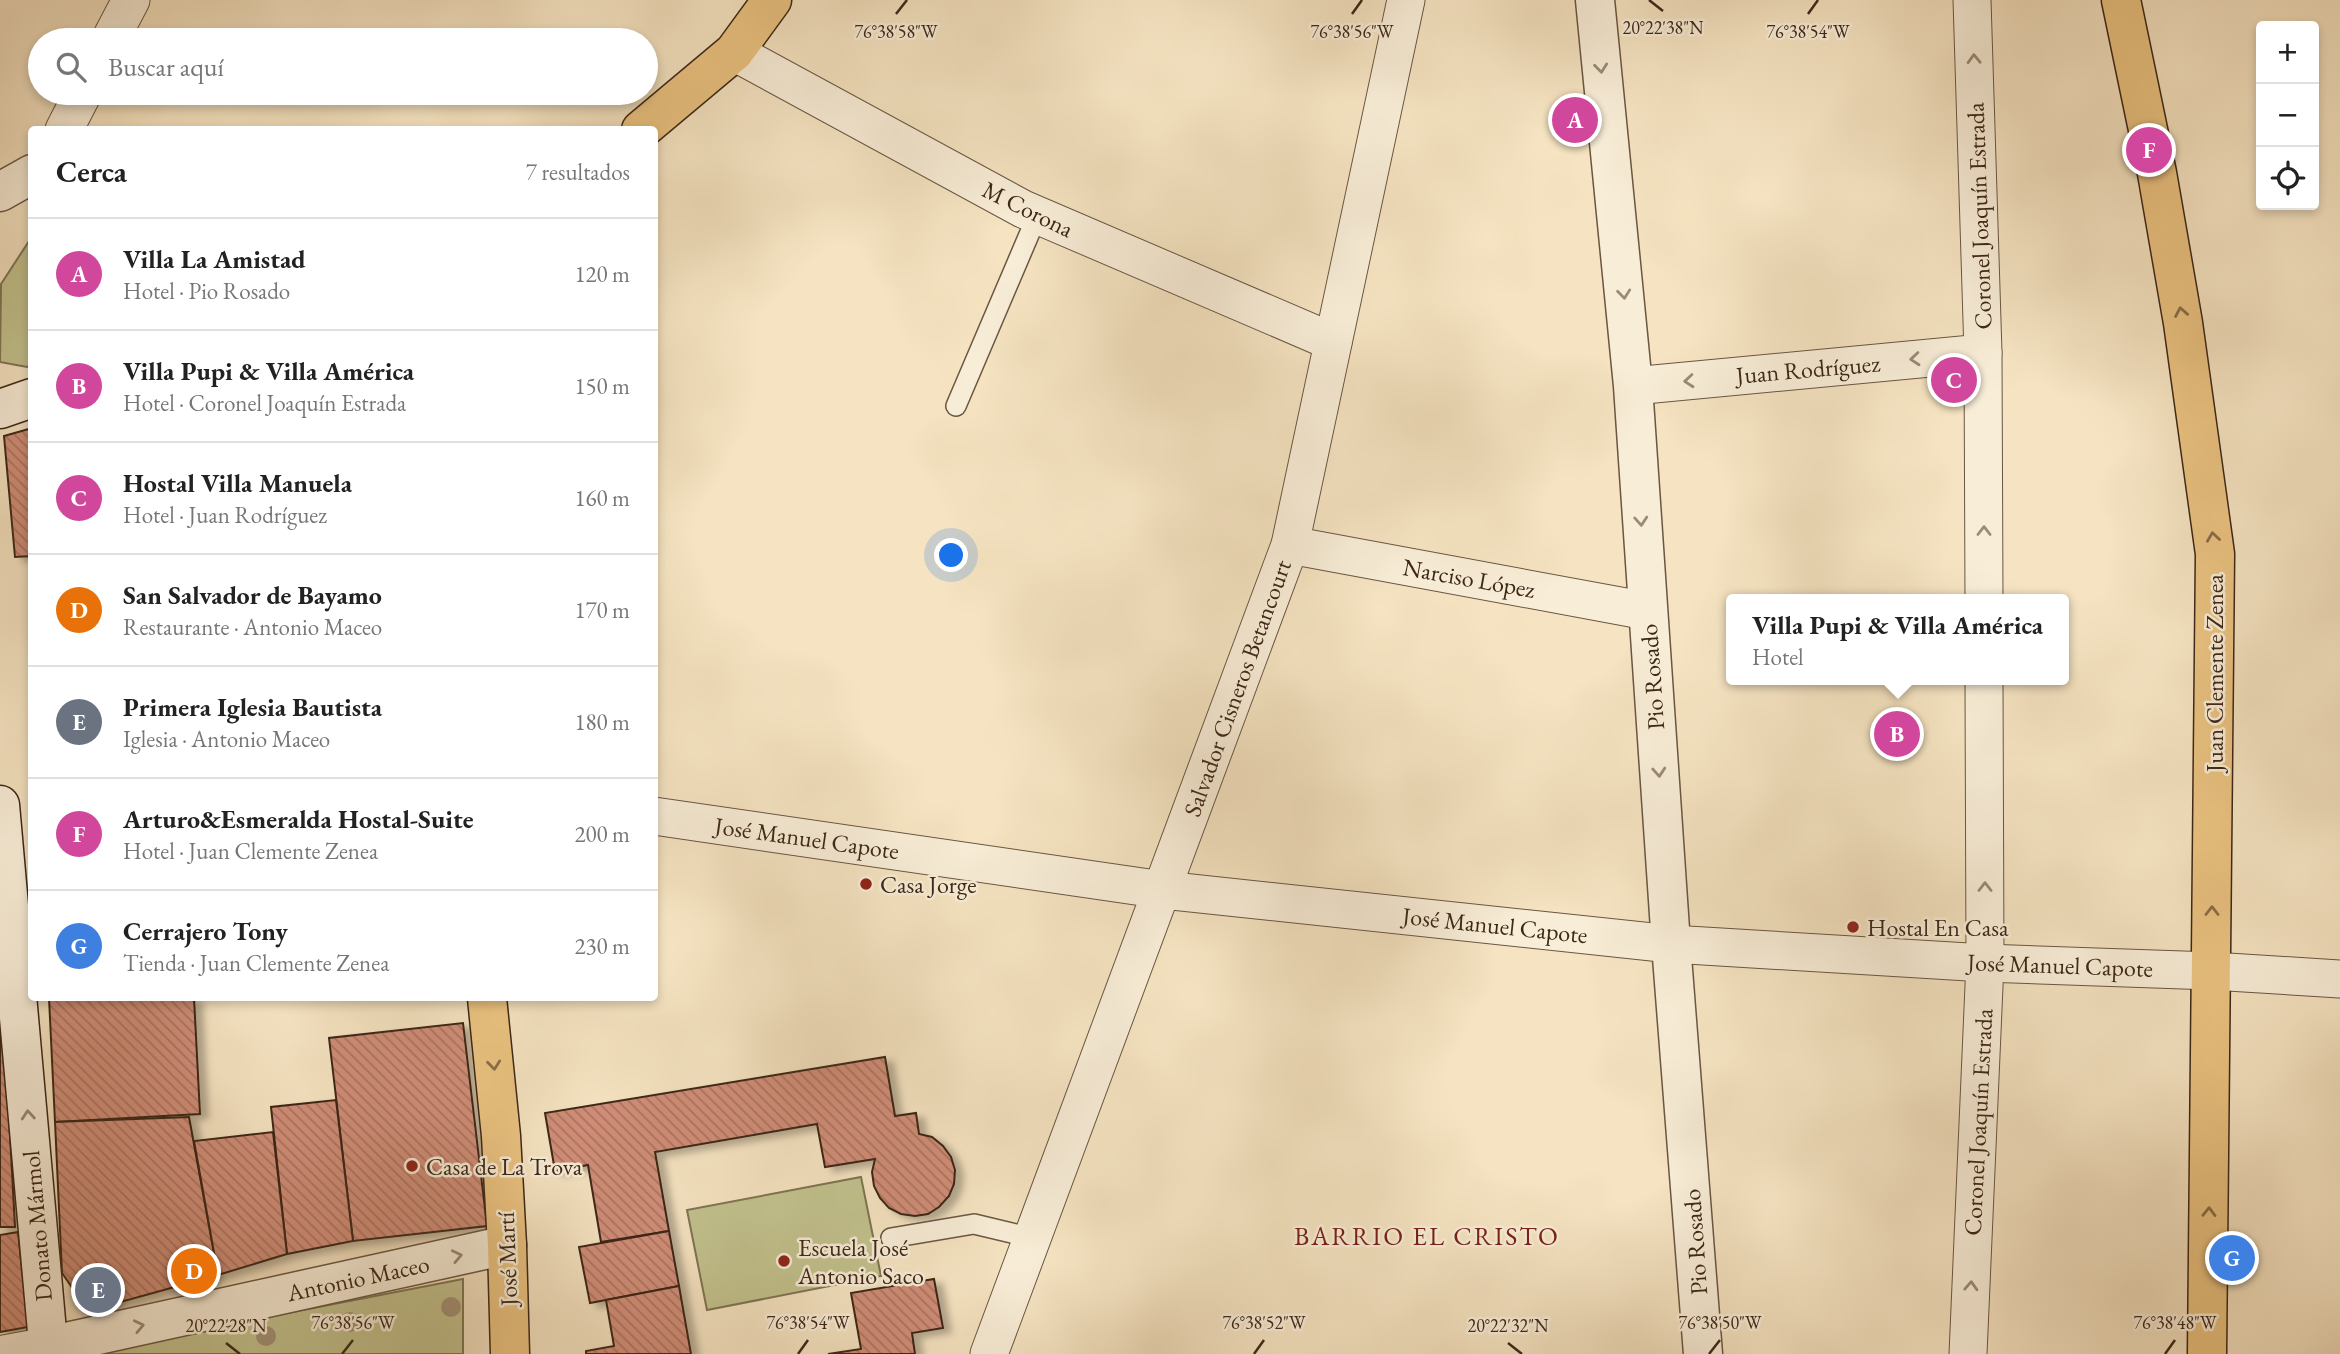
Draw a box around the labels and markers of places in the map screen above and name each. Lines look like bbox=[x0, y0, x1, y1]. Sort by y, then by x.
pin: A bbox=[1552, 94, 1598, 146]
pin: F bbox=[2126, 124, 2172, 176]
pin: C bbox=[1931, 354, 1977, 406]
pin: B bbox=[1874, 708, 1920, 760]
place label: Casa Jorge bbox=[880, 869, 977, 900]
marker: Casa Jorge bbox=[858, 876, 874, 892]
place label: Hostal En Casa bbox=[1867, 912, 2009, 943]
marker: Hostal En Casa bbox=[1845, 919, 1861, 935]
place label: Casa de La Trova bbox=[426, 1151, 583, 1182]
marker: Casa de La Trova bbox=[404, 1158, 420, 1174]
place label: Escuela José Antonio Saco bbox=[797, 1232, 924, 1291]
pin: G bbox=[2209, 1232, 2255, 1284]
pin: D bbox=[171, 1245, 217, 1297]
marker: Escuela José Antonio Saco bbox=[776, 1253, 792, 1269]
pin: E bbox=[75, 1264, 121, 1316]

